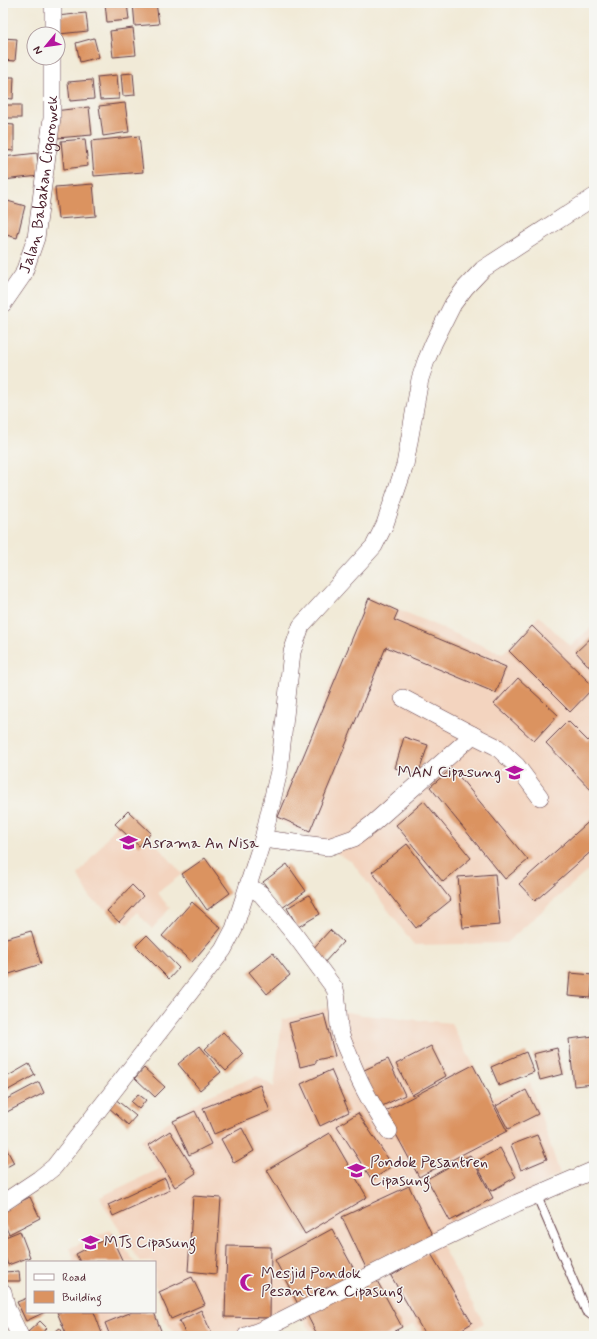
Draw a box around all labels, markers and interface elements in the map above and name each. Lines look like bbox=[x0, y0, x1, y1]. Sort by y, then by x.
north arrow bbox=[26, 26, 66, 66]
text: N bbox=[30, 44, 46, 57]
street label: Jalan Babakan Cigorowek bbox=[14, 95, 63, 276]
place label: MAN Cipasung bbox=[398, 762, 501, 783]
school or university icon: MAN Cipasung bbox=[504, 762, 524, 782]
school or university icon: Asrama An Nisa bbox=[119, 833, 139, 853]
place label: Asrama An Nisa bbox=[142, 833, 259, 854]
place label: Pondok Pesantren Cipasung bbox=[370, 1152, 488, 1192]
school or university icon: Pondok Pesantren Cipasung bbox=[347, 1161, 367, 1181]
school or university icon: MTs Cipasung bbox=[81, 1232, 101, 1252]
place label: MTs Cipasung bbox=[104, 1232, 196, 1254]
legend bbox=[26, 1261, 156, 1313]
place label: Mesjid Pondok Pesantren Cipasung bbox=[261, 1263, 404, 1303]
text: Road bbox=[62, 1270, 86, 1286]
mosque icon: Mesjid Pondok Pesantren Cipasung bbox=[238, 1272, 258, 1292]
text: Building bbox=[62, 1290, 102, 1307]

